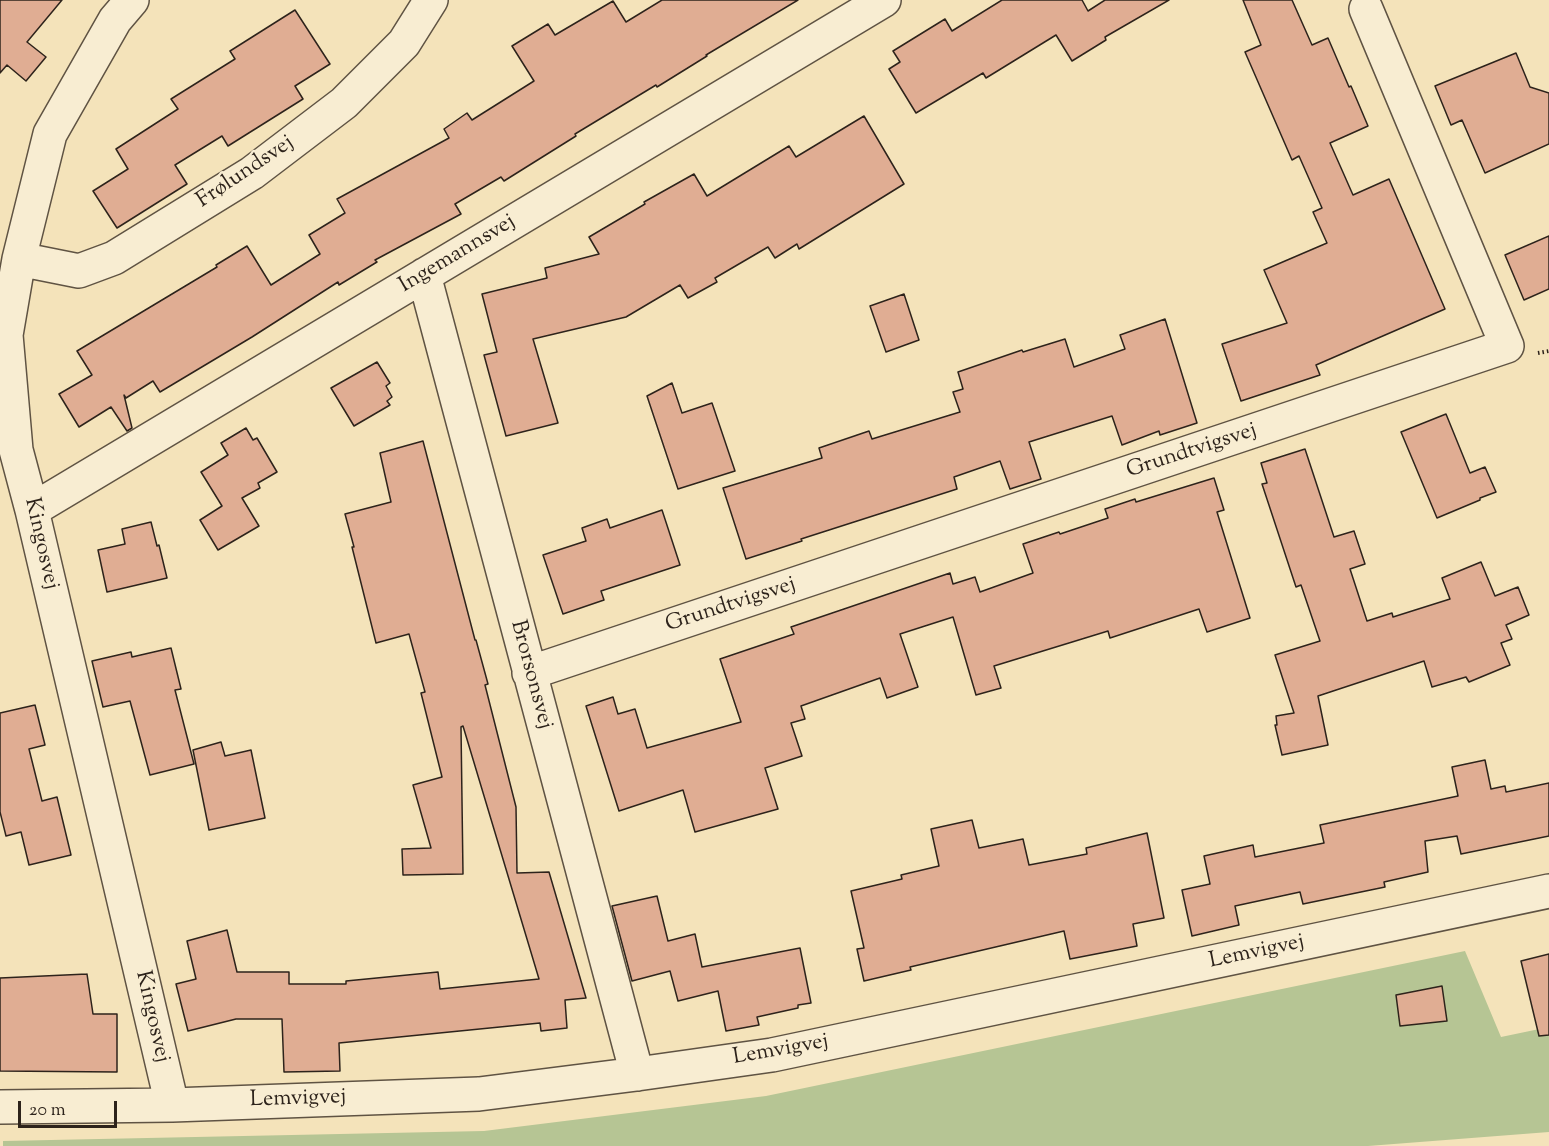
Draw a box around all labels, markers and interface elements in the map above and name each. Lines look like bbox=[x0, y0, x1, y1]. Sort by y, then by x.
street label: Frølundsvej bbox=[192, 131, 300, 215]
street label: Ingemannsvej bbox=[395, 210, 521, 300]
street label: Grundtvigsvej bbox=[1123, 419, 1261, 485]
street label: Kingosvej bbox=[17, 496, 63, 592]
street label: Grundtvigsvej bbox=[662, 573, 800, 639]
street label: Brorsonsvej bbox=[503, 618, 557, 732]
street label: Lemvigvej bbox=[1207, 930, 1307, 976]
street label: Kingosvej bbox=[128, 969, 174, 1065]
street label: Lemvigvej bbox=[731, 1030, 831, 1072]
street label: Lemvigvej bbox=[249, 1085, 347, 1115]
scale bar bbox=[21, 1089, 120, 1127]
text: 20 m bbox=[29, 1098, 66, 1124]

